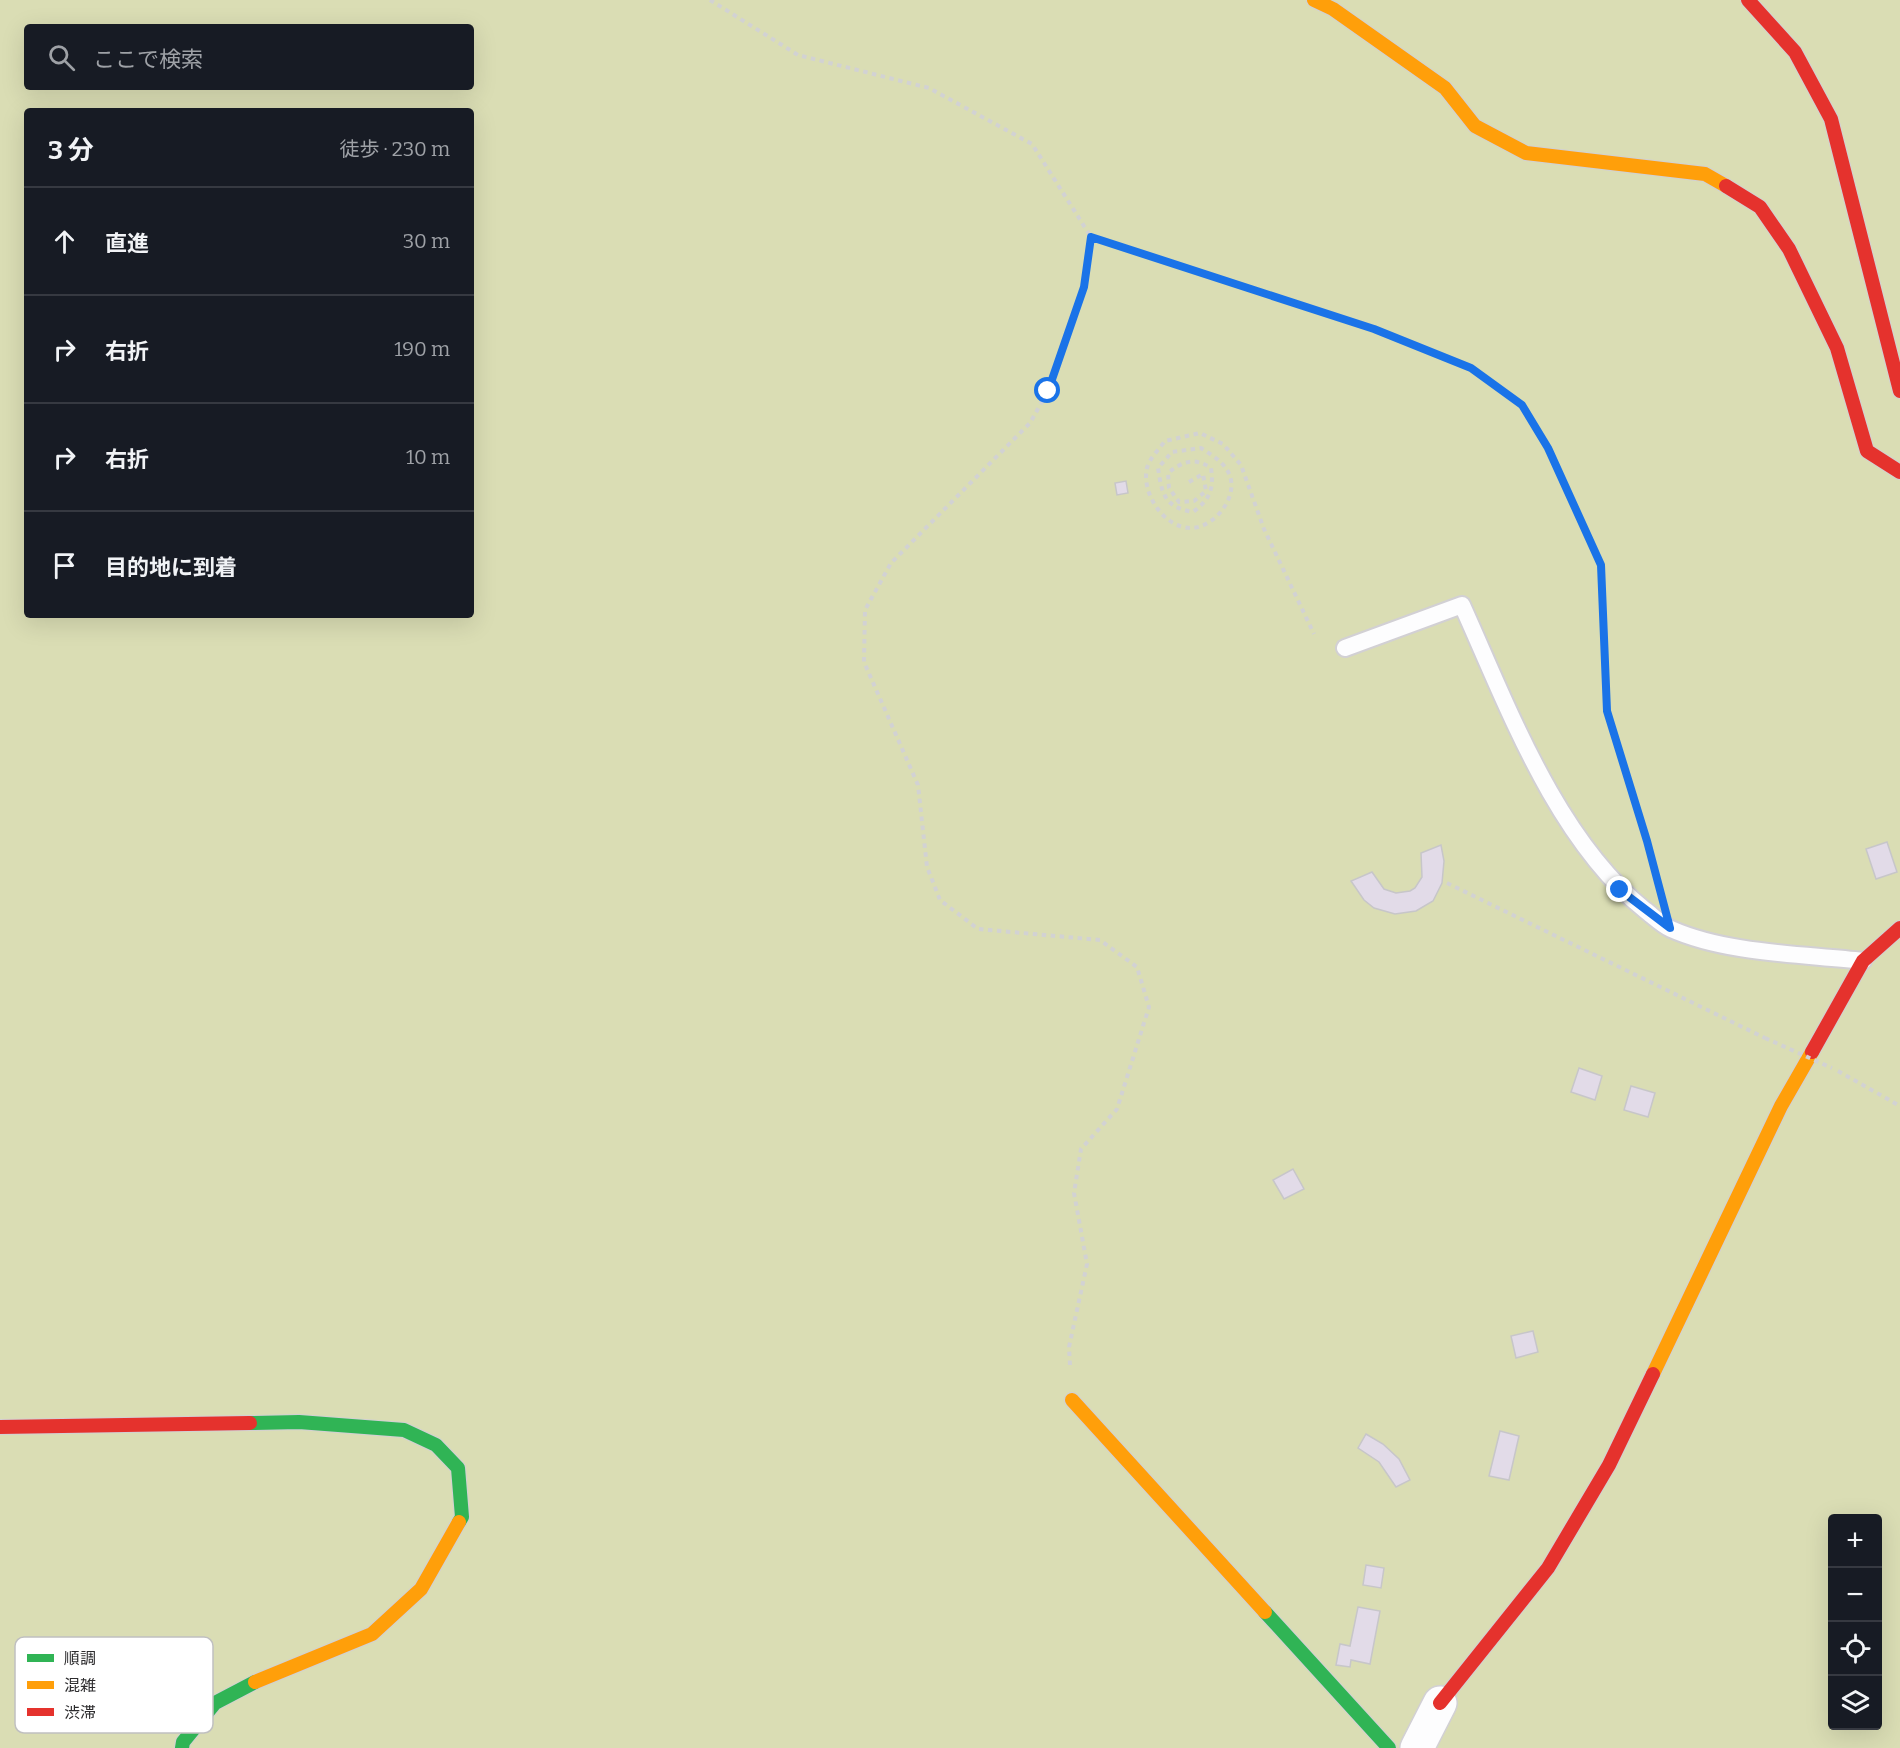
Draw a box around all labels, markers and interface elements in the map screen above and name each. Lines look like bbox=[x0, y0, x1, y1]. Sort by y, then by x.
search box bbox=[24, 24, 474, 90]
icon: search bbox=[45, 41, 78, 74]
text: ここで検索 bbox=[93, 46, 203, 73]
text: 3 分 bbox=[48, 135, 94, 166]
text: 徒歩 · 230 m bbox=[340, 137, 450, 161]
icon: ahead bbox=[48, 225, 81, 258]
text: 30 m bbox=[403, 229, 450, 253]
text: 直進 bbox=[105, 230, 149, 257]
icon: right bbox=[48, 333, 81, 366]
text: 190 m bbox=[394, 337, 450, 361]
text: 右折 bbox=[105, 338, 149, 365]
route start bbox=[1034, 377, 1060, 403]
icon: right bbox=[48, 441, 81, 474]
text: 10 m bbox=[406, 445, 450, 469]
text: 右折 bbox=[105, 446, 149, 473]
icon: arrive bbox=[48, 549, 81, 582]
text: 目的地に到着 bbox=[105, 554, 237, 581]
route end bbox=[1606, 876, 1632, 902]
map controls bbox=[1828, 1514, 1882, 1730]
button: + bbox=[1828, 1514, 1882, 1568]
button: − bbox=[1828, 1568, 1882, 1622]
button: locate bbox=[1828, 1622, 1882, 1676]
legend bbox=[15, 1637, 213, 1733]
text: 順調 bbox=[64, 1649, 96, 1668]
text: 混雑 bbox=[64, 1676, 96, 1695]
button: layers bbox=[1828, 1676, 1882, 1730]
text: 渋滞 bbox=[64, 1703, 96, 1722]

